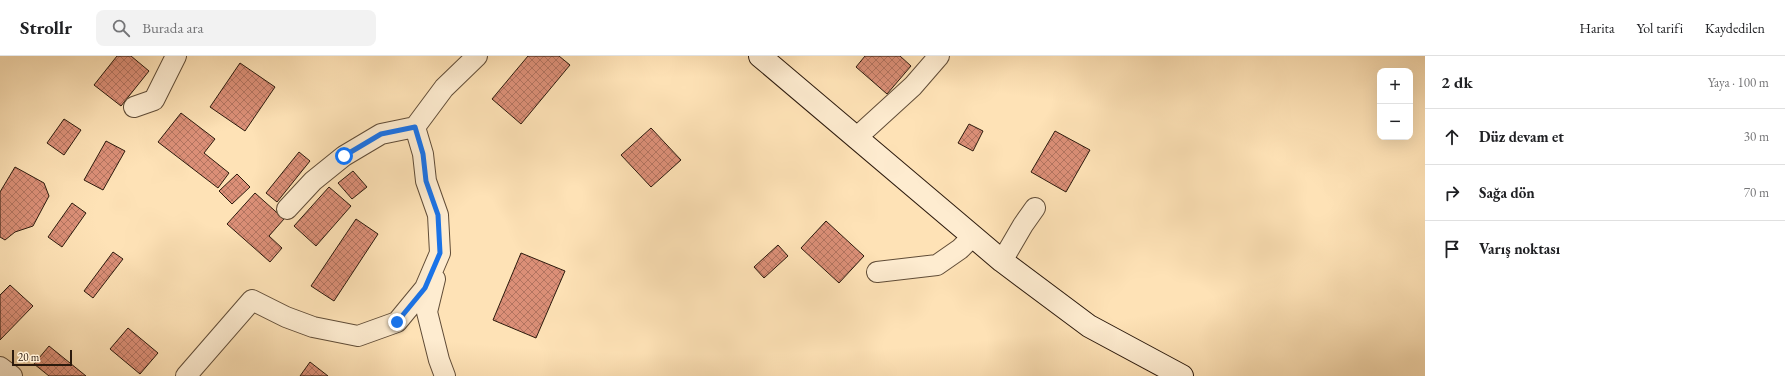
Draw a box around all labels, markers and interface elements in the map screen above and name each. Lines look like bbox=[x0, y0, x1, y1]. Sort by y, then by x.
search box bbox=[96, 10, 376, 46]
text: Strollr bbox=[20, 15, 72, 40]
icon: search bbox=[110, 17, 132, 39]
text: Burada ara bbox=[142, 18, 203, 37]
text: Harita bbox=[1580, 19, 1615, 37]
text: Yol tarifi bbox=[1637, 19, 1683, 37]
text: Kaydedilen bbox=[1705, 19, 1765, 37]
map controls bbox=[1377, 68, 1413, 140]
button: + bbox=[1377, 68, 1413, 104]
text: 2 dk bbox=[1441, 71, 1473, 93]
text: Yaya · 100 m bbox=[1708, 74, 1769, 91]
button: − bbox=[1377, 104, 1413, 140]
icon: ahead bbox=[1441, 126, 1463, 148]
text: Düz devam et bbox=[1479, 127, 1564, 146]
text: 30 m bbox=[1744, 128, 1769, 145]
route start bbox=[335, 147, 353, 165]
icon: right bbox=[1441, 182, 1463, 204]
text: Sağa dön bbox=[1479, 183, 1535, 202]
text: 70 m bbox=[1744, 184, 1769, 201]
icon: arrive bbox=[1441, 238, 1463, 260]
text: Varış noktası bbox=[1479, 239, 1560, 258]
route end bbox=[388, 313, 406, 331]
scale bar bbox=[12, 348, 72, 367]
text: 20 m bbox=[18, 350, 39, 364]

